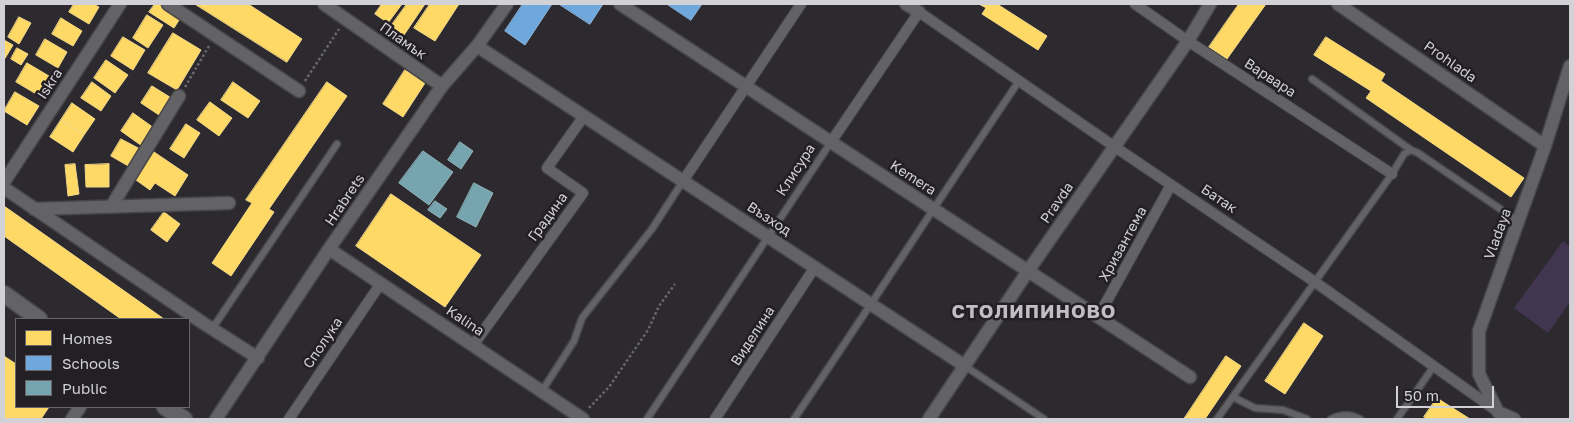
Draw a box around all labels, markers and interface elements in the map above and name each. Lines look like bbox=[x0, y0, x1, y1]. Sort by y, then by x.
street label: Пламък bbox=[376, 19, 430, 63]
street label: Prohlada bbox=[1420, 38, 1480, 86]
street label: Варвара bbox=[1241, 55, 1299, 101]
street label: Iskra bbox=[34, 66, 66, 102]
street label: Клисура bbox=[773, 141, 819, 199]
street label: Kemera bbox=[887, 157, 939, 199]
street label: Hrabrets bbox=[322, 171, 368, 229]
street label: Pravda bbox=[1037, 179, 1077, 227]
street label: Батак bbox=[1198, 181, 1240, 217]
street label: Градина bbox=[525, 189, 571, 245]
street label: Възход bbox=[744, 199, 794, 239]
street label: Хризантема bbox=[1096, 204, 1150, 284]
street label: Vladaya bbox=[1481, 206, 1515, 262]
district label: СТОЛИПИНОВО bbox=[950, 301, 1118, 323]
street label: Kalina bbox=[443, 302, 487, 340]
street label: Виделина bbox=[728, 303, 778, 369]
street label: Сполука bbox=[300, 314, 346, 372]
legend bbox=[15, 318, 190, 408]
text: Homes bbox=[62, 329, 112, 347]
text: Schools bbox=[62, 354, 120, 372]
scale bar bbox=[1399, 376, 1496, 408]
text: Public bbox=[62, 379, 107, 397]
text: 50 m bbox=[1404, 386, 1439, 404]

